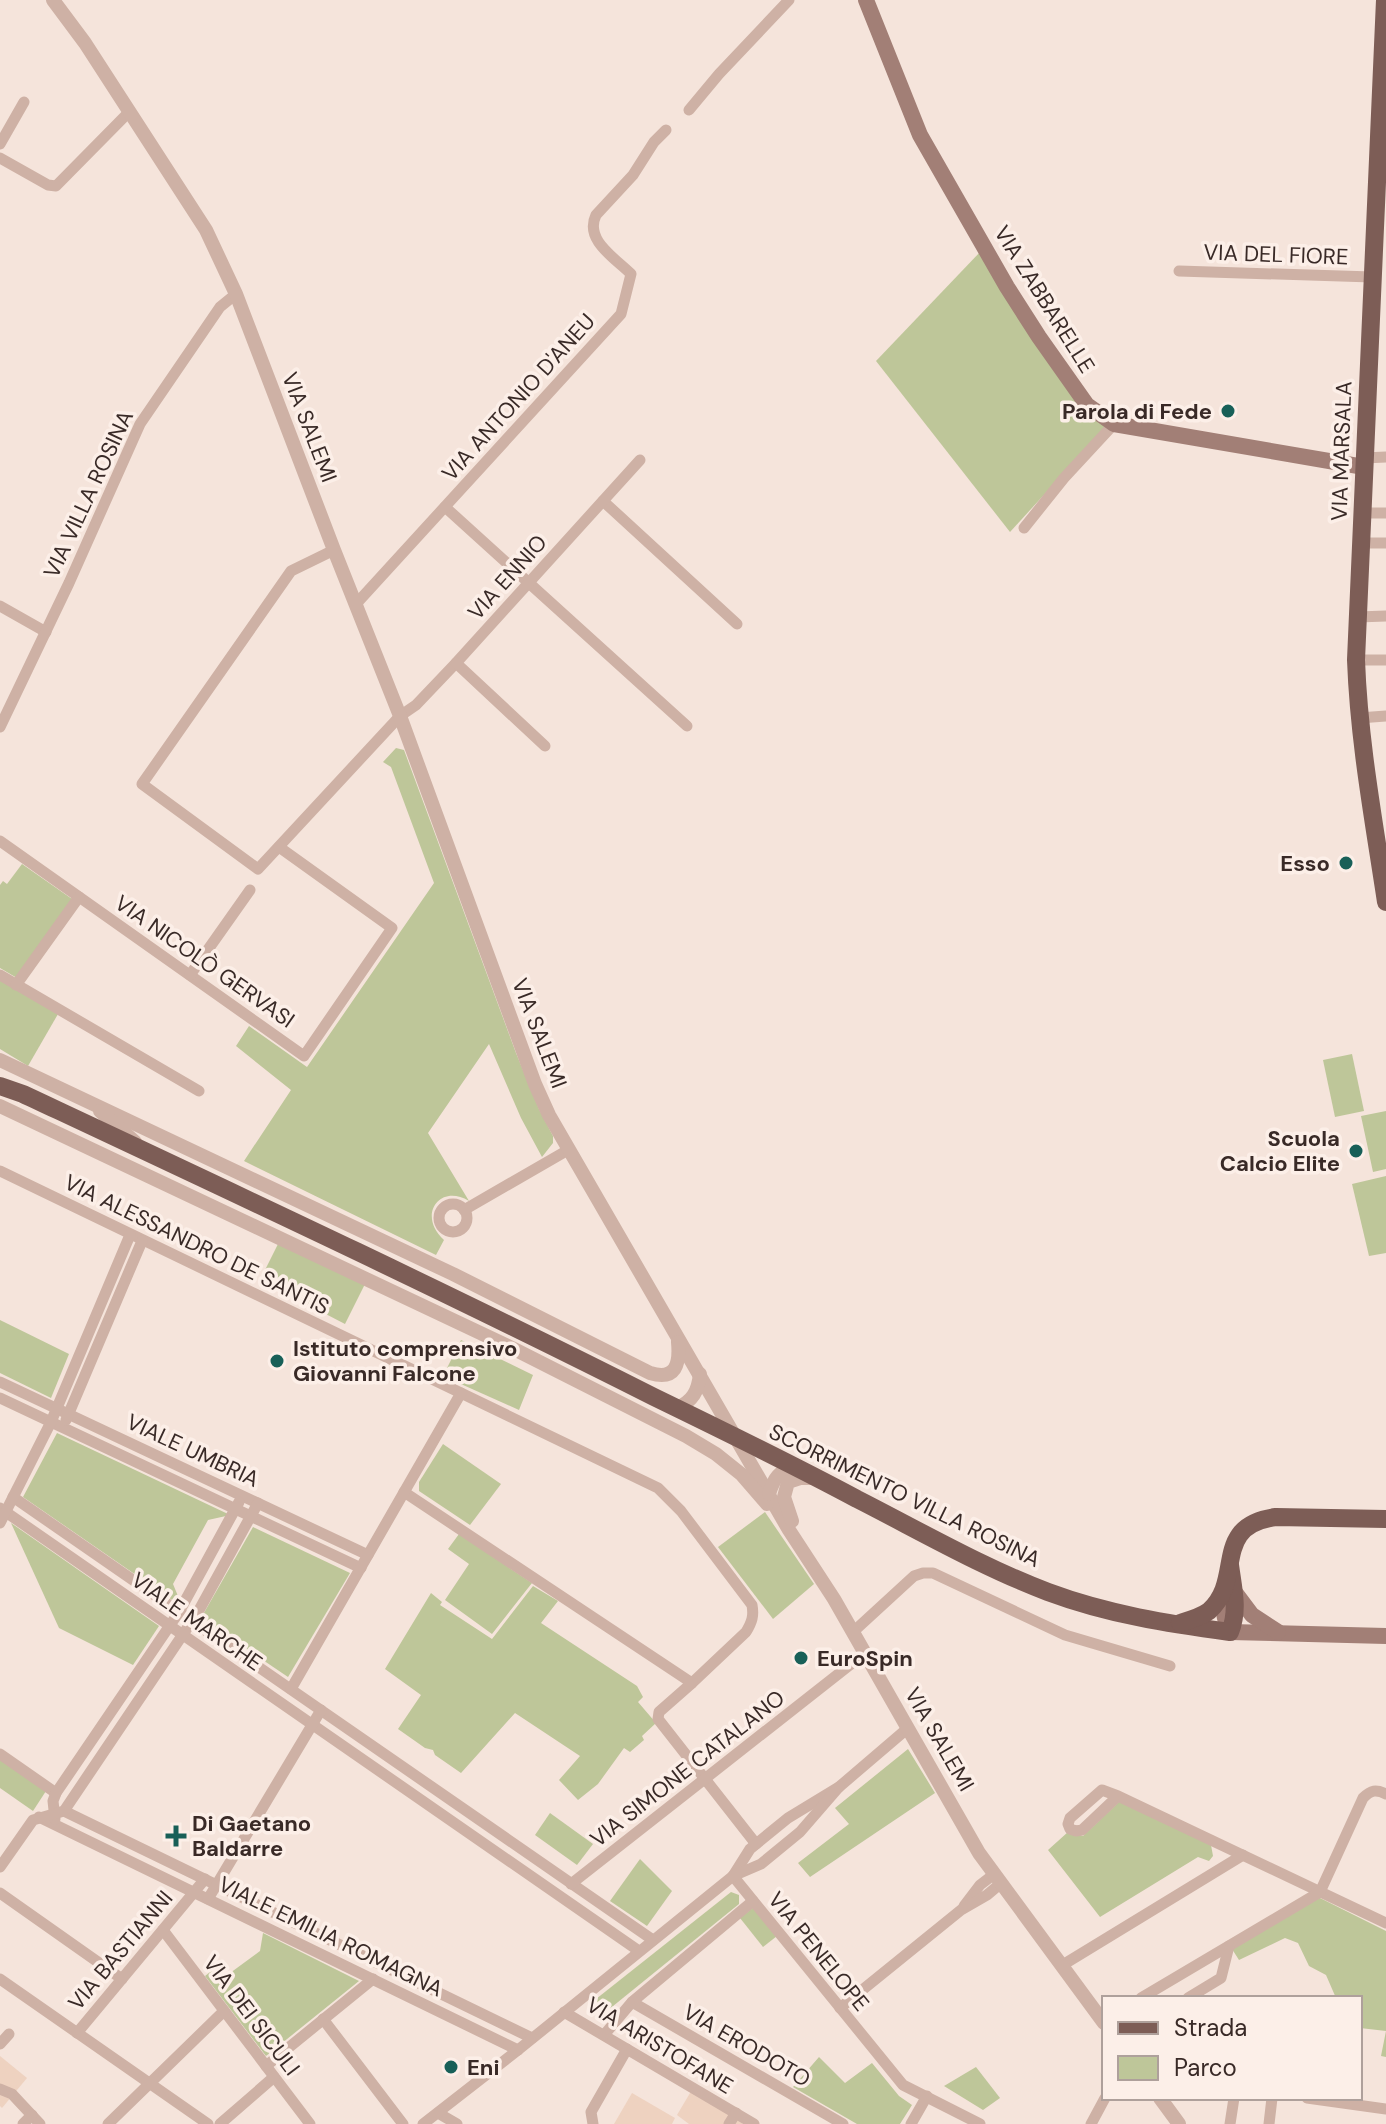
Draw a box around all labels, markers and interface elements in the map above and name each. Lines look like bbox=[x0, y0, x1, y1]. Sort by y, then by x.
street label: VIA ZABBARELLE bbox=[988, 220, 1102, 379]
street label: VIA DEL FIORE bbox=[1203, 237, 1349, 272]
street label: VIA ANTONIO D'ANEU bbox=[435, 307, 601, 487]
street label: VIA SALEMI bbox=[275, 368, 344, 486]
street label: VIA MARSALA bbox=[1325, 381, 1358, 522]
place label: Parola di Fede bbox=[1062, 397, 1212, 426]
marker: Parola di Fede bbox=[1219, 402, 1237, 420]
street label: VIA VILLA ROSINA bbox=[37, 406, 140, 583]
street label: VIA ENNIO bbox=[461, 528, 553, 626]
place label: Esso bbox=[1280, 849, 1330, 878]
marker: Esso bbox=[1337, 854, 1355, 872]
street label: VIA NICOLÒ GERVASI bbox=[109, 888, 300, 1034]
street label: VIA SALEMI bbox=[505, 974, 574, 1092]
place label: Scuola Calcio Elite bbox=[1220, 1124, 1340, 1178]
marker: Scuola Calcio Elite bbox=[1347, 1142, 1365, 1160]
street label: VIA ALESSANDRO DE SANTIS bbox=[59, 1167, 334, 1321]
place label: Istituto comprensivo Giovanni Falcone bbox=[293, 1334, 517, 1388]
marker: Istituto comprensivo Giovanni Falcone bbox=[268, 1352, 286, 1370]
street label: VIALE UMBRIA bbox=[122, 1407, 264, 1494]
street label: SCORRIMENTO VILLA ROSINA bbox=[764, 1417, 1045, 1574]
street label: VIALE MARCHE bbox=[125, 1565, 268, 1677]
place label: EuroSpin bbox=[817, 1644, 913, 1673]
marker: EuroSpin bbox=[792, 1649, 810, 1667]
street label: VIA SALEMI bbox=[898, 1682, 981, 1796]
street label: VIA SIMONE CATALANO bbox=[584, 1683, 790, 1853]
place label: Di Gaetano Baldarre bbox=[192, 1809, 311, 1863]
marker: Di Gaetano Baldarre bbox=[167, 1827, 185, 1845]
street label: VIALE EMILIA ROMAGNA bbox=[214, 1869, 448, 2004]
street label: VIA BASTIANNI bbox=[62, 1884, 179, 2016]
street label: VIA PENELOPE bbox=[762, 1886, 876, 2017]
street label: VIA DEI SICULI bbox=[197, 1949, 306, 2081]
street label: VIA ARISTOFANE bbox=[581, 1990, 739, 2101]
legend bbox=[1102, 1996, 1362, 2100]
street label: VIA ERODOTO bbox=[678, 1997, 816, 2094]
text: Strada bbox=[1174, 2012, 1247, 2043]
text: Parco bbox=[1174, 2052, 1237, 2083]
place label: Eni bbox=[467, 2053, 499, 2082]
marker: Eni bbox=[442, 2058, 460, 2076]

